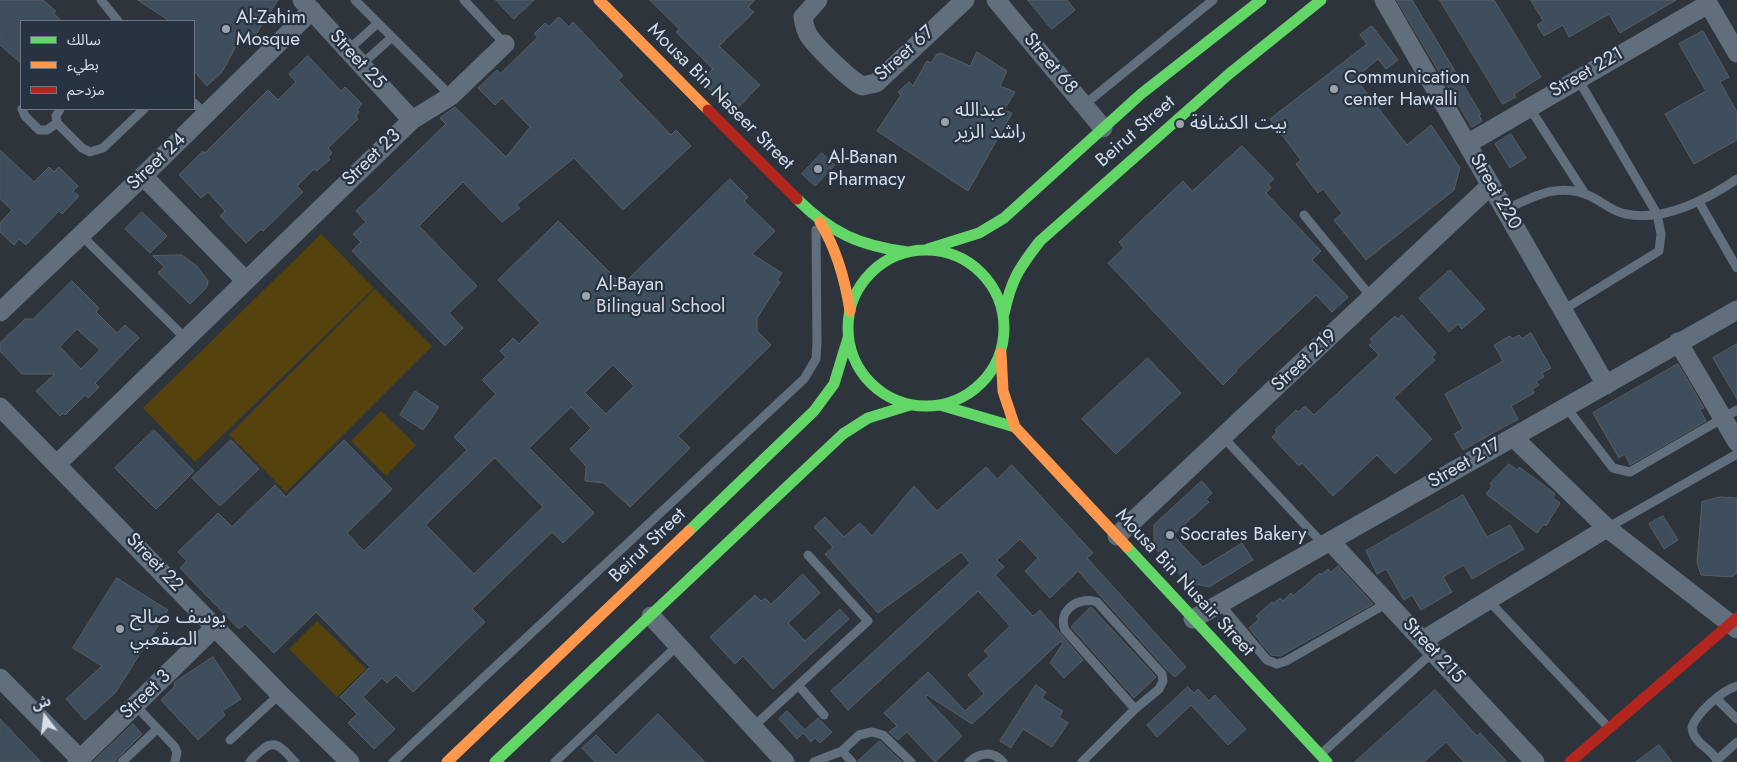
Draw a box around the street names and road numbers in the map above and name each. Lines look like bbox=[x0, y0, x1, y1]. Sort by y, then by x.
street label: Mousa Bin Naseer Street bbox=[642, 19, 798, 175]
street label: Street 67 bbox=[871, 21, 939, 87]
street label: Street 25 bbox=[324, 26, 390, 94]
street label: Street 68 bbox=[1018, 29, 1082, 99]
street label: Street 221 bbox=[1546, 43, 1628, 103]
street label: Beirut Street bbox=[1092, 91, 1180, 173]
street label: Street 23 bbox=[338, 125, 406, 191]
street label: Street 24 bbox=[123, 128, 191, 196]
street label: Street 220 bbox=[1464, 150, 1526, 234]
street label: Street 219 bbox=[1267, 325, 1343, 397]
street label: Street 217 bbox=[1424, 434, 1506, 494]
street label: Beirut Street bbox=[605, 504, 691, 588]
street label: Mousa Bin Nusair Street bbox=[1110, 504, 1258, 662]
street label: Street 22 bbox=[121, 529, 187, 597]
street label: Street 215 bbox=[1397, 614, 1469, 688]
street label: Street 3 bbox=[116, 665, 176, 725]

